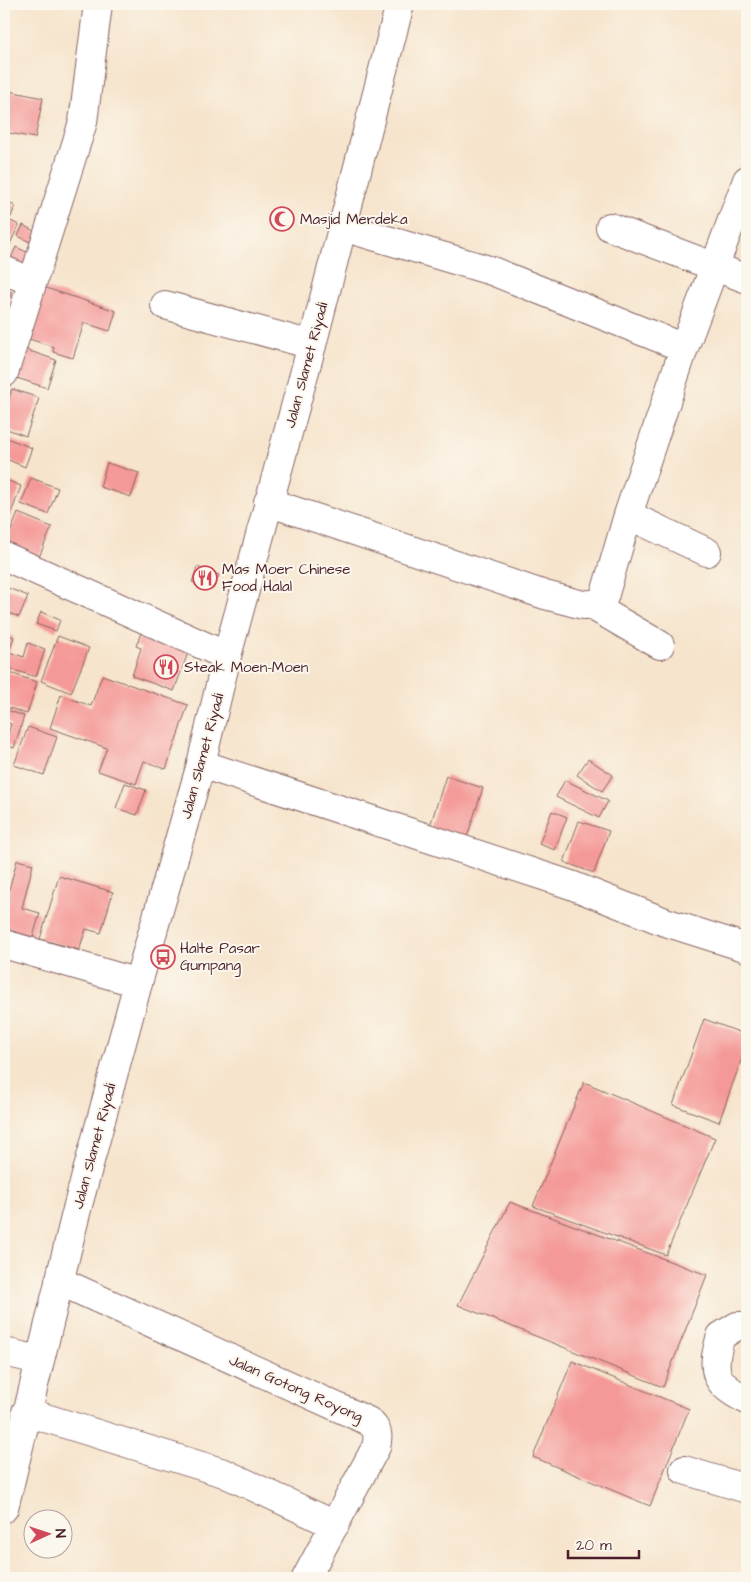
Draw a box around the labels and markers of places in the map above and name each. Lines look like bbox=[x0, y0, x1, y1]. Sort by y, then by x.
mosque icon: Masjid Merdeka bbox=[269, 206, 295, 232]
place label: Masjid Merdeka bbox=[300, 209, 408, 230]
place label: Mas Moer Chinese Food Halal bbox=[222, 559, 350, 597]
restaurant icon: Mas Moer Chinese Food Halal bbox=[192, 565, 218, 591]
restaurant icon: Steak Moen-Moen bbox=[153, 654, 179, 680]
place label: Steak Moen-Moen bbox=[184, 657, 309, 678]
place label: Halte Pasar Gumpang bbox=[180, 938, 260, 977]
bus stop icon: Halte Pasar Gumpang bbox=[150, 944, 176, 970]

